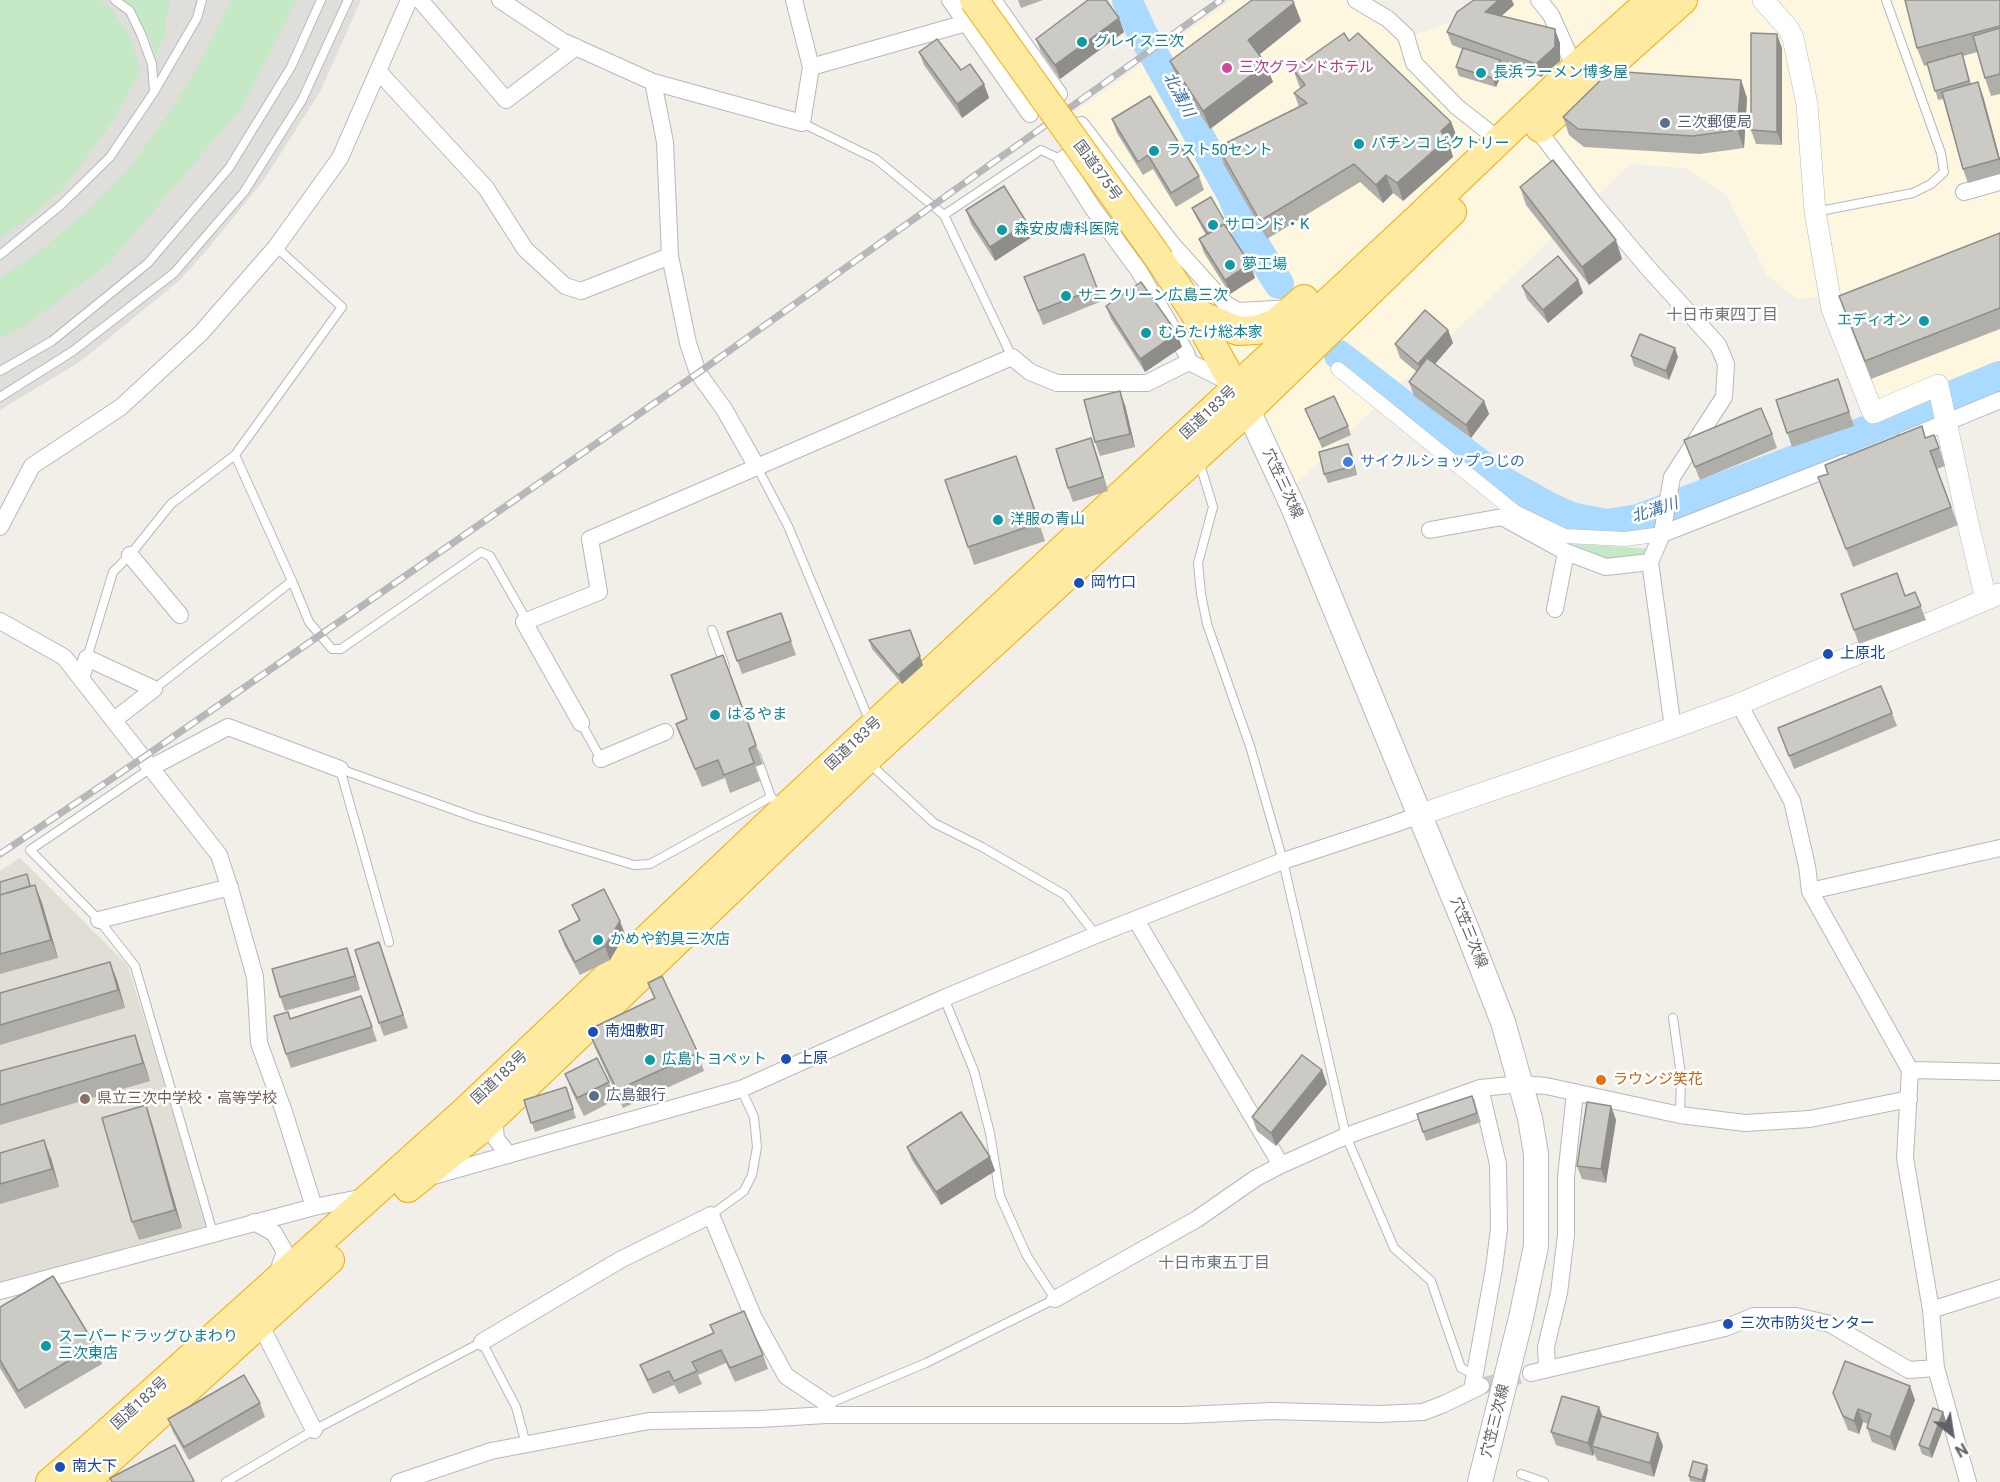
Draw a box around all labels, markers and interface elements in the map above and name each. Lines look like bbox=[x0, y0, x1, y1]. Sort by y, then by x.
place label: グレイス三次 bbox=[1094, 33, 1184, 51]
marker: グレイス三次 bbox=[1075, 35, 1089, 49]
place label: 三次グランドホテル bbox=[1239, 59, 1374, 77]
marker: 三次グランドホテル bbox=[1220, 61, 1234, 75]
place label: 長浜ラーメン博多屋 bbox=[1493, 64, 1628, 82]
marker: 長浜ラーメン博多屋 bbox=[1474, 66, 1488, 80]
water label: 北溝川 bbox=[1158, 69, 1198, 121]
place label: 三次郵便局 bbox=[1677, 114, 1752, 132]
marker: 三次郵便局 bbox=[1658, 116, 1672, 130]
place label: パチンコ ビクトリー bbox=[1371, 135, 1510, 153]
street label: 国道375号 bbox=[1069, 137, 1125, 205]
marker: パチンコ ビクトリー bbox=[1352, 137, 1366, 151]
place label: ラスト50セント bbox=[1166, 142, 1273, 160]
marker: ラスト50セント bbox=[1147, 144, 1161, 158]
place label: サロンド・K bbox=[1225, 216, 1309, 234]
marker: サロンド・K bbox=[1206, 218, 1220, 232]
place label: 森安皮膚科医院 bbox=[1014, 221, 1119, 239]
marker: 森安皮膚科医院 bbox=[995, 223, 1009, 237]
place label: 夢工場 bbox=[1242, 256, 1287, 274]
marker: 夢工場 bbox=[1223, 258, 1237, 272]
place label: サニクリーン広島三次 bbox=[1078, 287, 1228, 305]
marker: サニクリーン広島三次 bbox=[1059, 289, 1073, 303]
district label: 十日市東四丁目 bbox=[1666, 306, 1778, 326]
place label: エディオン bbox=[1837, 312, 1912, 330]
marker: エディオン bbox=[1917, 314, 1931, 328]
place label: むらたけ総本家 bbox=[1158, 324, 1263, 342]
marker: むらたけ総本家 bbox=[1139, 326, 1153, 340]
street label: 国道183号 bbox=[1177, 382, 1241, 444]
street label: 穴笠三次線 bbox=[1258, 446, 1306, 522]
place label: サイクルショップつじの bbox=[1360, 453, 1525, 471]
marker: サイクルショップつじの bbox=[1341, 455, 1355, 469]
water label: 北溝川 bbox=[1629, 494, 1681, 528]
place label: 洋服の青山 bbox=[1010, 511, 1085, 529]
marker: 洋服の青山 bbox=[991, 513, 1005, 527]
place label: 岡竹口 bbox=[1091, 574, 1136, 592]
marker: 岡竹口 bbox=[1072, 576, 1086, 590]
place label: 上原北 bbox=[1840, 645, 1885, 663]
marker: 上原北 bbox=[1821, 647, 1835, 661]
place label: はるやま bbox=[727, 706, 787, 724]
marker: はるやま bbox=[708, 708, 722, 722]
street label: 国道183号 bbox=[822, 713, 886, 775]
street label: 穴笠三次線 bbox=[1446, 895, 1490, 971]
place label: かめや釣具三次店 bbox=[610, 931, 730, 949]
marker: かめや釣具三次店 bbox=[591, 933, 605, 947]
place label: 南畑敷町 bbox=[605, 1023, 665, 1041]
marker: 南畑敷町 bbox=[586, 1025, 600, 1039]
street label: 国道183号 bbox=[468, 1047, 532, 1109]
place label: 上原 bbox=[798, 1050, 828, 1068]
place label: 広島トヨペット bbox=[662, 1051, 767, 1069]
marker: 上原 bbox=[779, 1052, 793, 1066]
marker: 広島トヨペット bbox=[643, 1053, 657, 1067]
place label: ラウンジ笑花 bbox=[1613, 1071, 1703, 1089]
marker: ラウンジ笑花 bbox=[1594, 1073, 1608, 1087]
place label: 広島銀行 bbox=[606, 1087, 666, 1105]
marker: 広島銀行 bbox=[587, 1089, 601, 1103]
place label: 県立三次中学校・高等学校 bbox=[97, 1090, 277, 1108]
marker: 県立三次中学校・高等学校 bbox=[78, 1092, 92, 1106]
district label: 十日市東五丁目 bbox=[1158, 1254, 1270, 1274]
place label: 三次市防災センター bbox=[1740, 1315, 1875, 1333]
marker: 三次市防災センター bbox=[1721, 1317, 1735, 1331]
place label: スーパードラッグひまわり 三次東店 bbox=[58, 1328, 238, 1363]
marker: スーパードラッグひまわり 三次東店 bbox=[39, 1339, 53, 1353]
street label: 国道183号 bbox=[108, 1374, 172, 1434]
street label: 穴笠三次線 bbox=[1478, 1382, 1514, 1460]
north arrow bbox=[1922, 1404, 1982, 1464]
text: N bbox=[1952, 1439, 1971, 1461]
place label: 南大下 bbox=[72, 1458, 117, 1476]
marker: 南大下 bbox=[53, 1460, 67, 1474]

